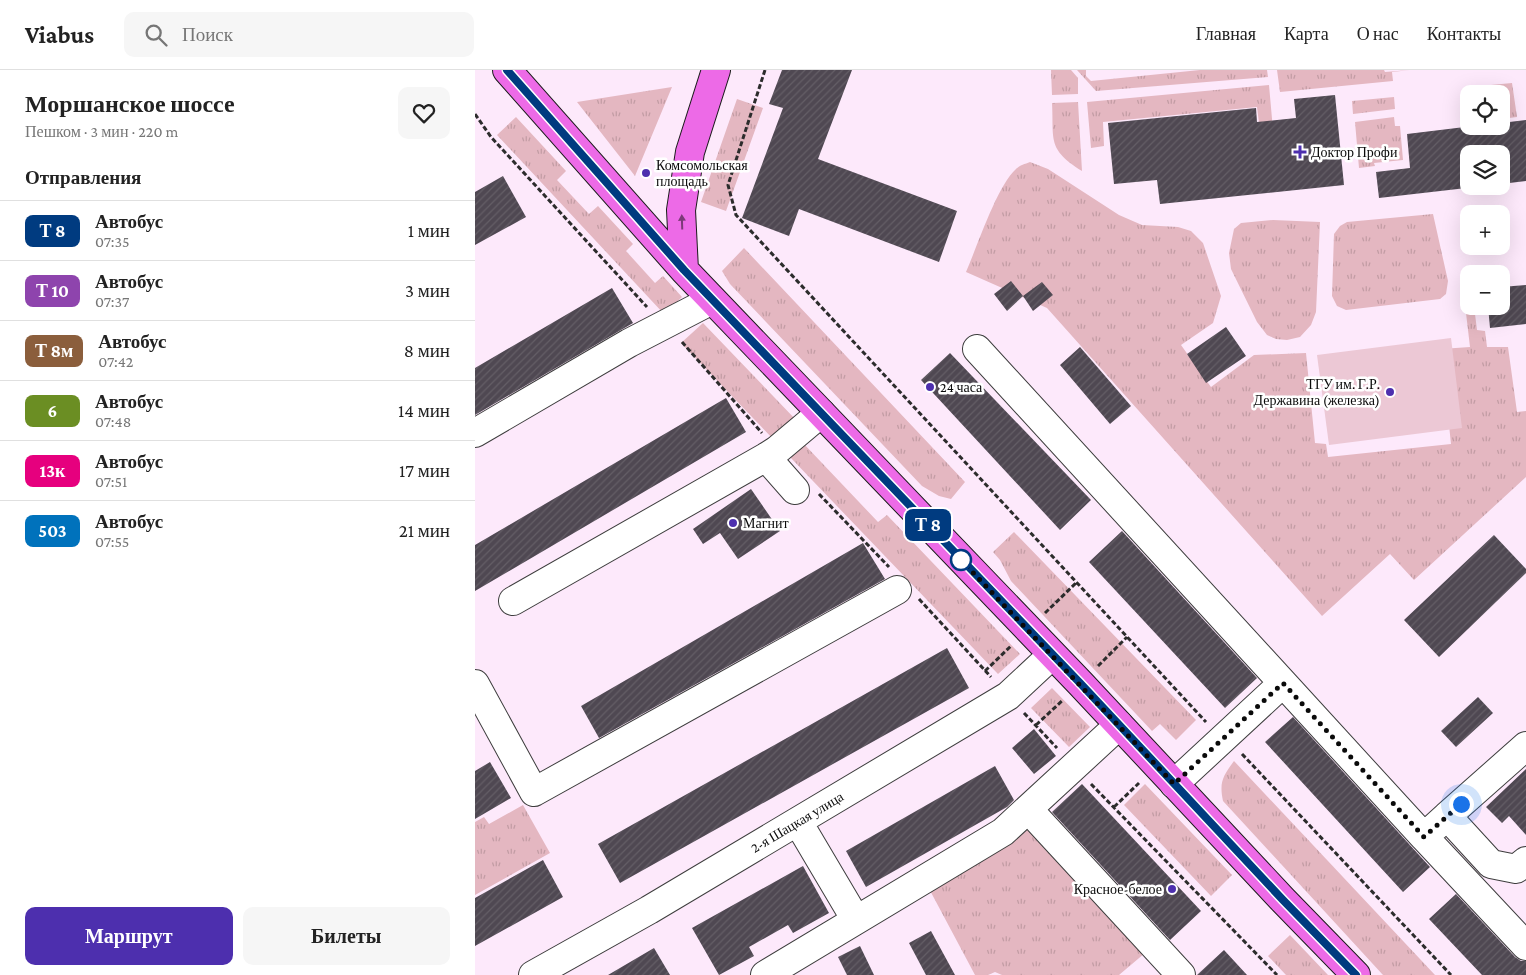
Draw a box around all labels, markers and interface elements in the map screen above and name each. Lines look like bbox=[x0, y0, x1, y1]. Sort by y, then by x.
search box bbox=[124, 12, 474, 57]
text: Viabus bbox=[25, 21, 94, 48]
icon: search bbox=[142, 21, 170, 49]
text: Поиск bbox=[182, 24, 233, 45]
text: Главная bbox=[1196, 24, 1256, 44]
text: Карта bbox=[1284, 24, 1329, 44]
text: О нас bbox=[1357, 24, 1399, 44]
text: Контакты bbox=[1427, 24, 1501, 44]
map controls bbox=[1460, 85, 1510, 315]
button: locate bbox=[1460, 85, 1510, 135]
button: heart bbox=[398, 87, 450, 139]
text: Моршанское шоссе bbox=[25, 90, 235, 117]
text: Пешком · 3 мин · 220 m bbox=[25, 123, 178, 140]
place label: Доктор Профи bbox=[1311, 144, 1398, 160]
marker: Доктор Профи bbox=[1293, 145, 1307, 159]
button: layers bbox=[1460, 145, 1510, 195]
place label: Комсомольская площадь bbox=[656, 157, 748, 189]
text: Отправления bbox=[25, 167, 141, 188]
marker: Комсомольская площадь bbox=[640, 167, 652, 179]
button: + bbox=[1460, 205, 1510, 255]
text: Автобус bbox=[95, 211, 163, 232]
one-way arrow bbox=[677, 214, 685, 230]
text: 1 мин bbox=[408, 220, 450, 241]
text: Т 8 bbox=[40, 221, 65, 241]
text: 07:35 bbox=[95, 233, 130, 250]
button: − bbox=[1460, 265, 1510, 315]
text: Автобус bbox=[95, 271, 163, 292]
text: 3 мин bbox=[405, 280, 450, 301]
text: Т 10 bbox=[36, 281, 69, 301]
text: 07:37 bbox=[95, 293, 129, 310]
text: Автобус bbox=[98, 331, 166, 352]
text: 8 мин bbox=[404, 340, 450, 361]
text: Т 8м bbox=[35, 341, 73, 361]
text: 07:42 bbox=[98, 353, 133, 370]
place label: ТГУ им. Г.Р. Державина (железка) bbox=[1253, 376, 1380, 409]
place label: 24 часа bbox=[940, 379, 983, 395]
marker: 24 часа bbox=[924, 381, 936, 393]
marker: ТГУ им. Г.Р. Державина (железка) bbox=[1384, 386, 1396, 398]
text: Автобус bbox=[95, 391, 163, 412]
text: 14 мин bbox=[398, 400, 450, 421]
text: 6 bbox=[48, 401, 57, 421]
text: 07:48 bbox=[95, 413, 131, 430]
text: Автобус bbox=[95, 451, 163, 472]
text: 17 мин bbox=[399, 460, 450, 481]
text: 13к bbox=[40, 461, 65, 481]
text: 07:51 bbox=[95, 473, 127, 490]
line badge: Т 8 bbox=[899, 509, 957, 541]
text: Автобус bbox=[95, 511, 163, 532]
place label: Магнит bbox=[743, 515, 789, 531]
text: Т 8 bbox=[915, 515, 941, 535]
marker: Магнит bbox=[727, 517, 739, 529]
text: 21 мин bbox=[399, 520, 450, 541]
text: 503 bbox=[38, 521, 67, 541]
text: 07:55 bbox=[95, 533, 129, 550]
unlabelled marker bbox=[950, 549, 972, 571]
street label: 2-я Шацкая улица bbox=[748, 788, 847, 856]
your location bbox=[1449, 792, 1474, 817]
place label: Красное-белое bbox=[1074, 881, 1162, 897]
marker: Красное-белое bbox=[1166, 883, 1178, 895]
button: Маршрут bbox=[25, 907, 233, 965]
button: Билеты bbox=[243, 907, 450, 965]

